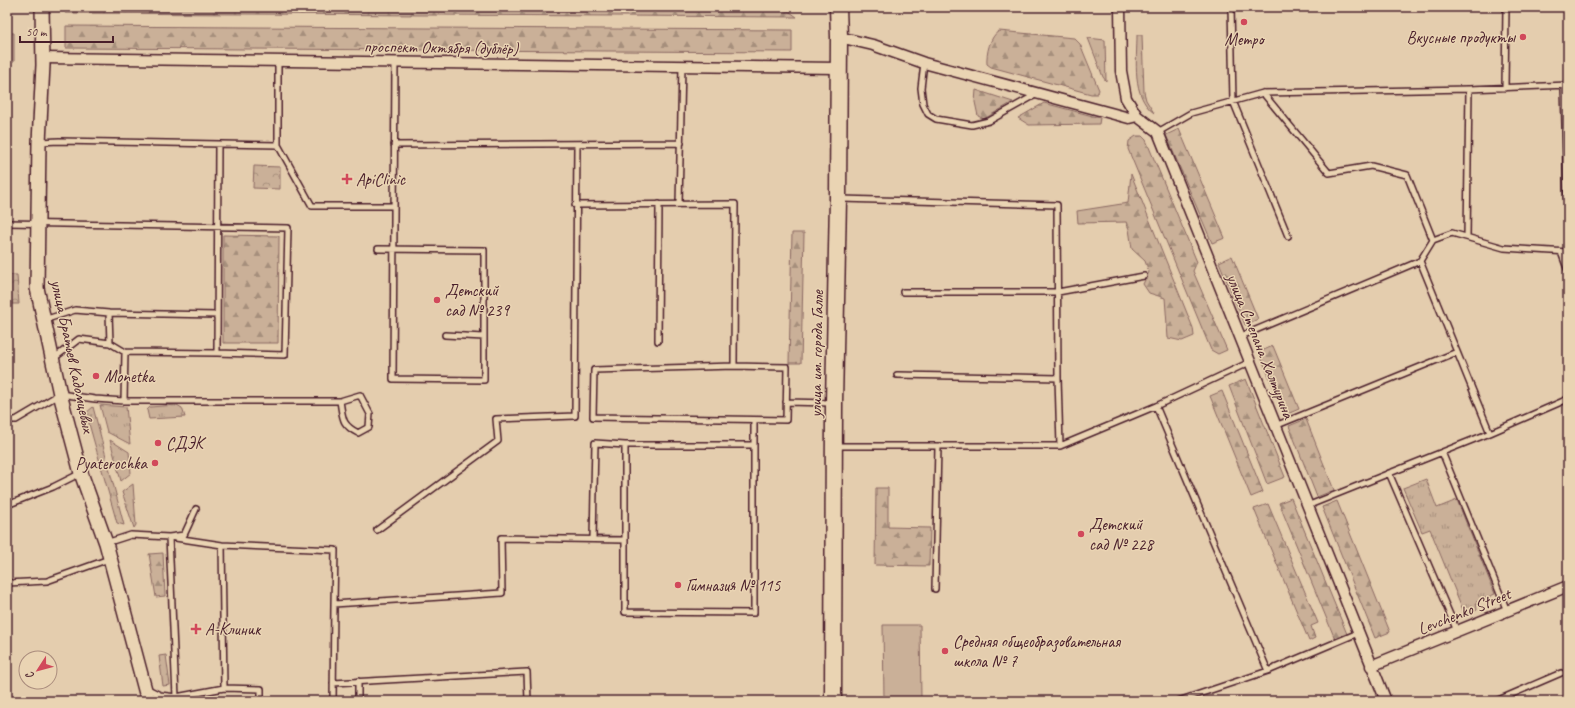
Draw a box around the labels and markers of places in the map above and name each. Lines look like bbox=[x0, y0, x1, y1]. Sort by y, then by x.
marker: Метро bbox=[1239, 17, 1249, 27]
place label: Вкусные продукты bbox=[1407, 27, 1517, 48]
place label: Метро bbox=[1225, 29, 1265, 50]
marker: Вкусные продукты bbox=[1518, 32, 1528, 42]
place label: ApiClinic bbox=[356, 169, 406, 190]
marker: ApiClinic bbox=[341, 173, 353, 185]
place label: Детский сад № 239 bbox=[445, 280, 510, 321]
marker: Детский сад № 239 bbox=[432, 295, 442, 305]
place label: Monetka bbox=[104, 366, 156, 387]
marker: Monetka bbox=[91, 371, 101, 381]
place label: СДЭК bbox=[166, 433, 207, 454]
marker: СДЭК bbox=[153, 438, 163, 448]
place label: Pyaterochka bbox=[75, 453, 149, 474]
marker: Pyaterochka bbox=[150, 458, 160, 468]
place label: Детский сад № 228 bbox=[1089, 514, 1155, 555]
marker: Детский сад № 228 bbox=[1076, 529, 1086, 539]
place label: Гимназия № 115 bbox=[686, 575, 782, 596]
marker: Гимназия № 115 bbox=[673, 580, 683, 590]
place label: А-Клиник bbox=[205, 619, 262, 640]
marker: А-Клиник bbox=[190, 623, 202, 635]
place label: Средняя общеобразовательная школа № 7 bbox=[953, 631, 1121, 672]
marker: Средняя общеобразовательная школа № 7 bbox=[940, 646, 950, 656]

